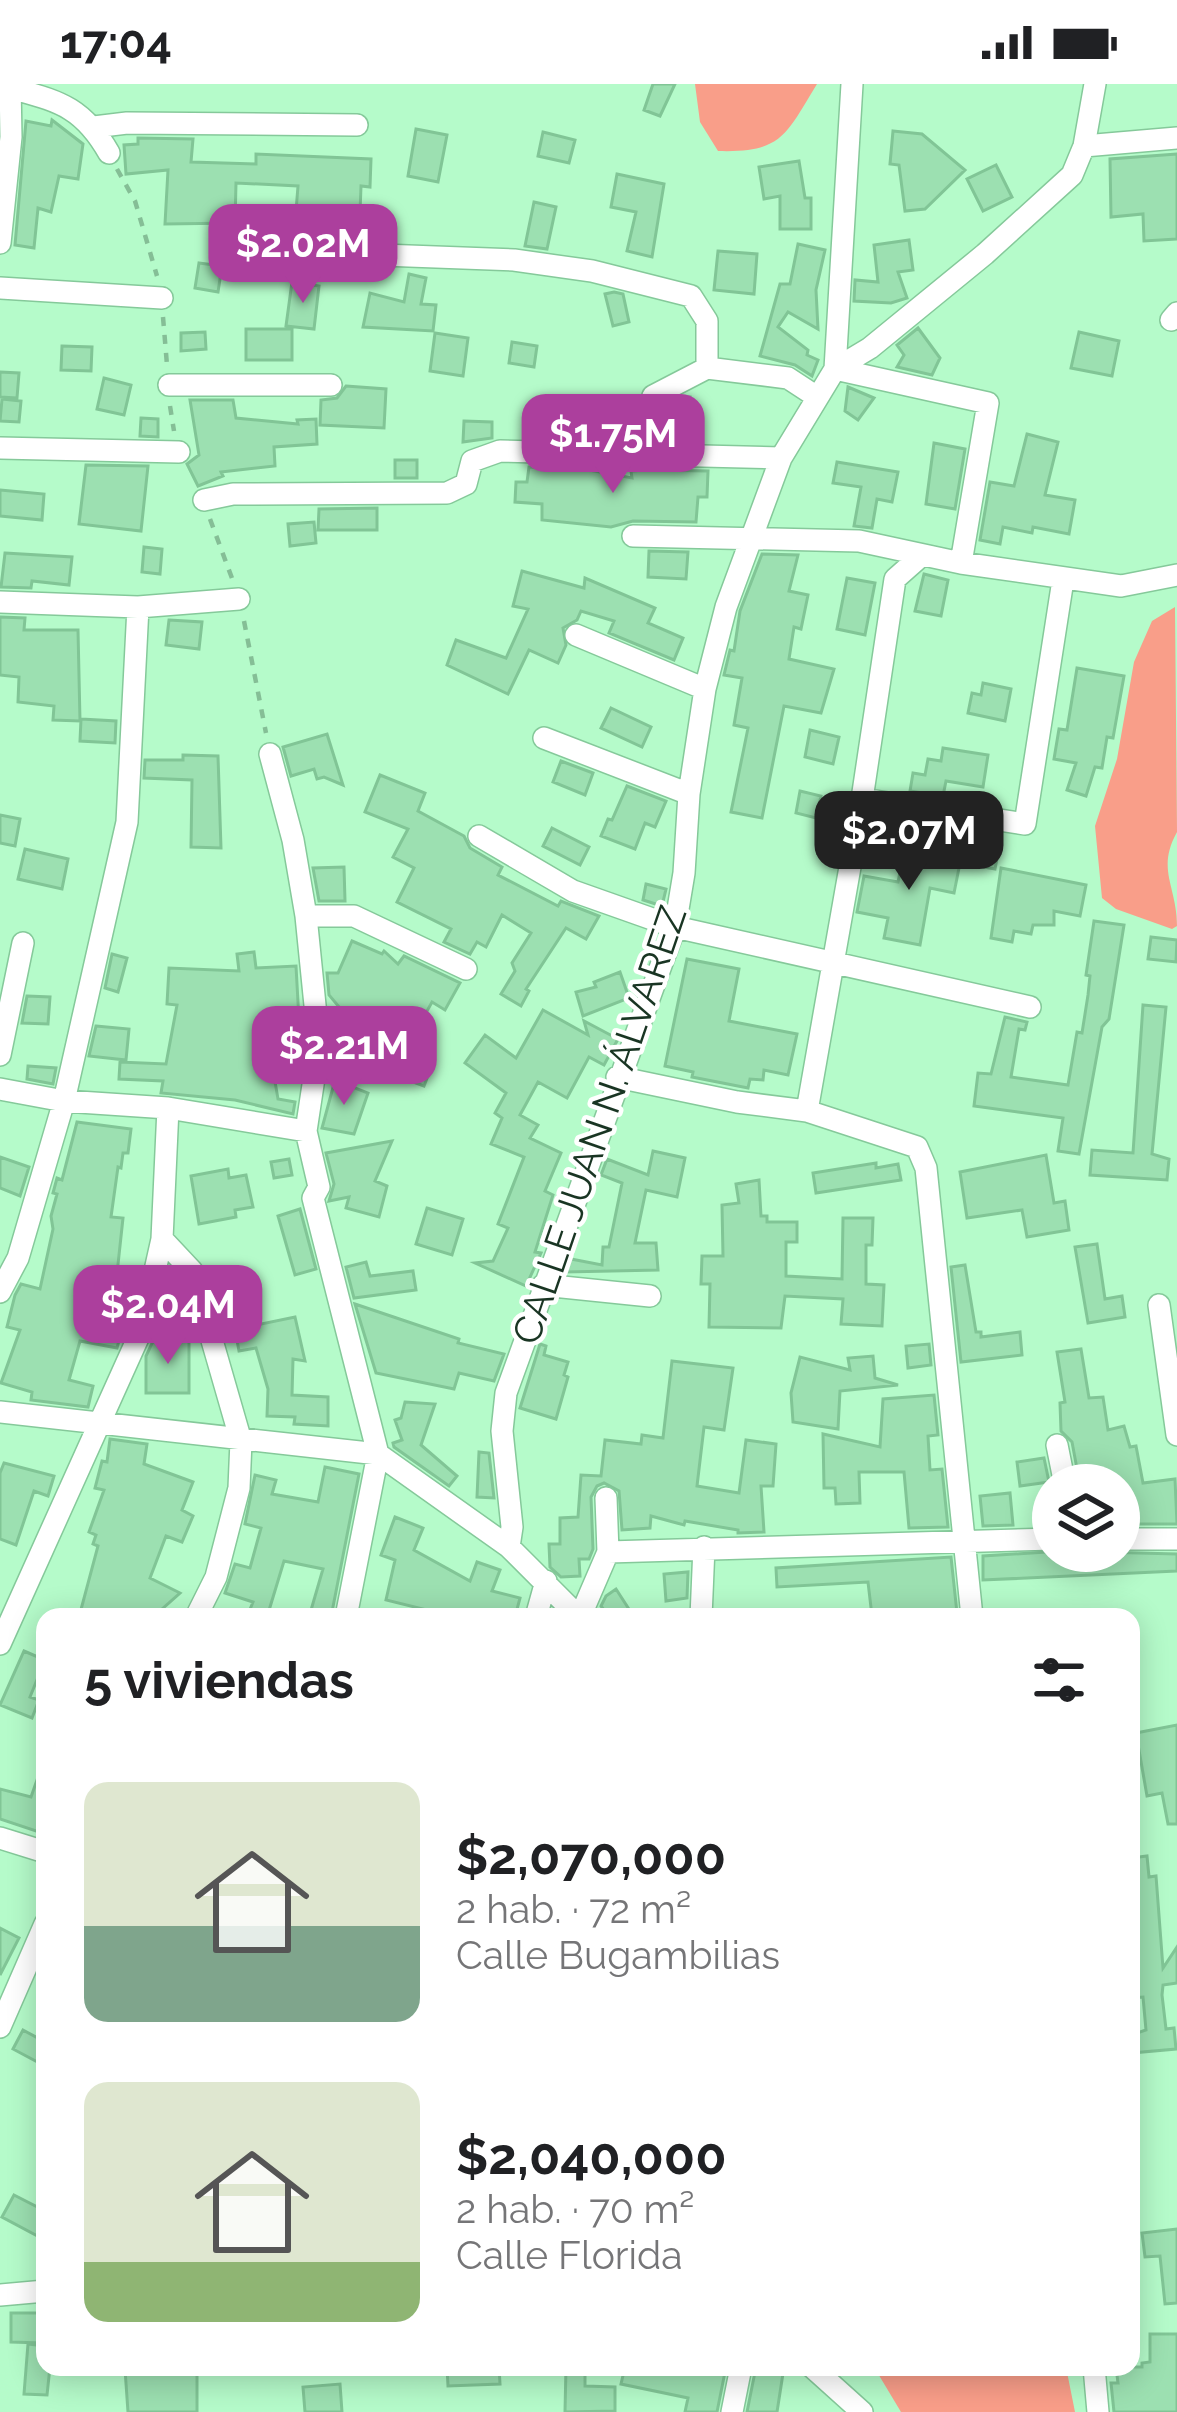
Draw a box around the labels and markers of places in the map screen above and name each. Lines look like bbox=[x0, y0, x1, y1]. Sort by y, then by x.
pin: $2.02M bbox=[205, 204, 401, 306]
pin: $1.75M bbox=[515, 394, 711, 496]
pin: $2.07M bbox=[811, 791, 1007, 893]
pin: $2.21M bbox=[246, 1006, 442, 1108]
pin: $2.04M bbox=[70, 1265, 266, 1367]

